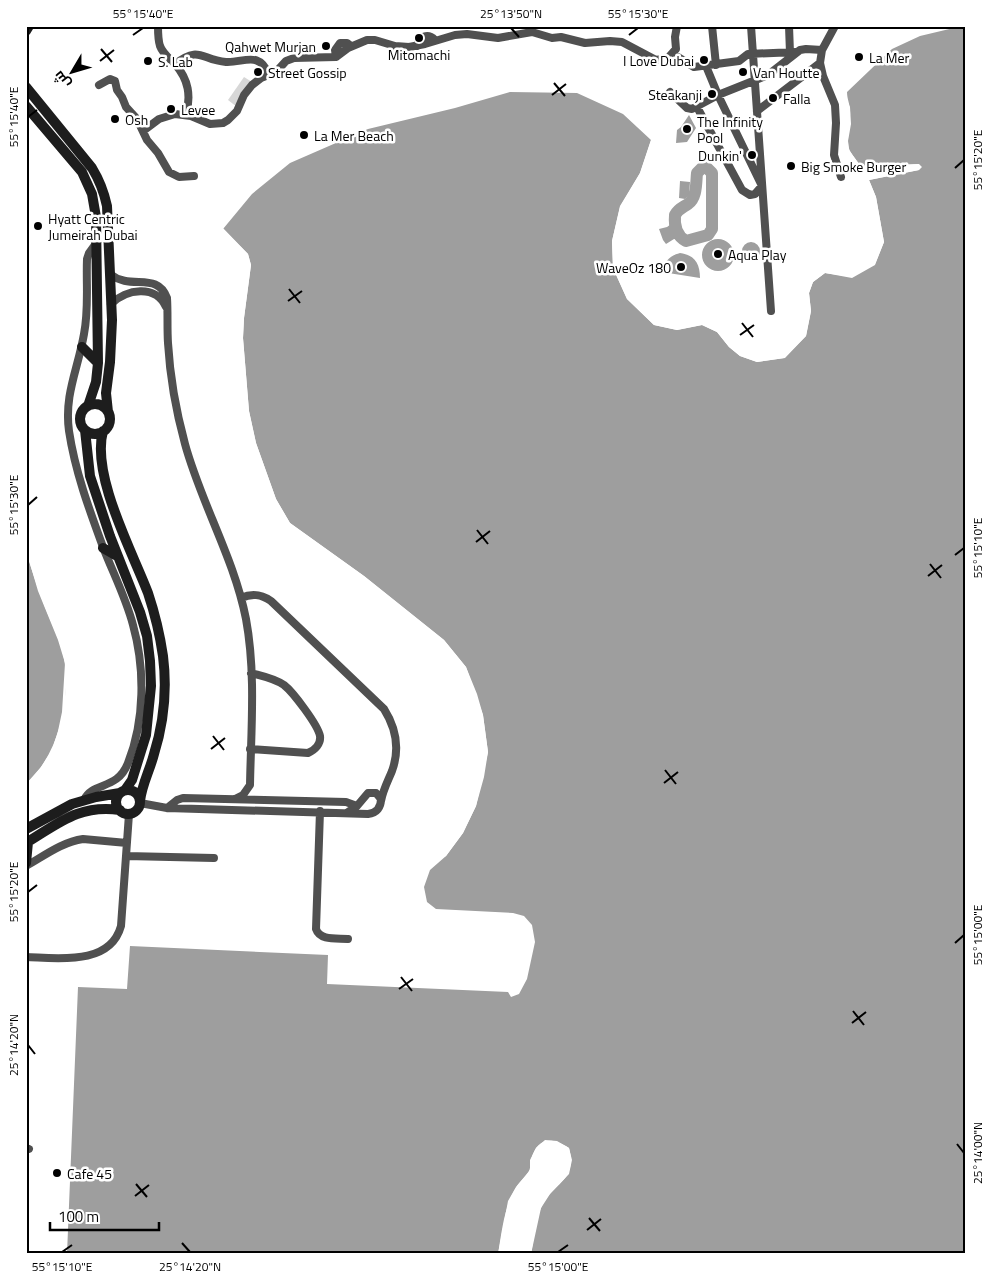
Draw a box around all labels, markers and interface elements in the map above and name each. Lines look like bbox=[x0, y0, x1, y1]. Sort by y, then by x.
text: 55°15'40"E bbox=[113, 4, 174, 23]
text: 25°13'50"N bbox=[480, 4, 542, 23]
text: 55°15'30"E bbox=[608, 4, 669, 23]
marker: Mitomachi bbox=[413, 32, 425, 44]
place label: Qahwet Murjan bbox=[225, 36, 316, 57]
marker: Qahwet Murjan bbox=[320, 40, 332, 52]
place label: Mitomachi bbox=[388, 44, 450, 65]
place label: La Mer bbox=[869, 47, 910, 68]
north arrow bbox=[48, 48, 98, 98]
place label: I Love Dubai bbox=[623, 50, 694, 71]
place label: S. Lab bbox=[158, 51, 193, 72]
marker: La Mer bbox=[853, 51, 865, 63]
marker: I Love Dubai bbox=[698, 54, 710, 66]
marker: S. Lab bbox=[142, 55, 154, 67]
place label: Street Gossip bbox=[268, 62, 347, 83]
place label: Van Houtte bbox=[753, 62, 820, 83]
marker: Street Gossip bbox=[252, 66, 264, 78]
marker: Van Houtte bbox=[737, 66, 749, 78]
text: ش bbox=[48, 67, 75, 94]
place label: Steakanji bbox=[648, 84, 702, 105]
text: 55°15'40"E bbox=[4, 86, 23, 147]
marker: Steakanji bbox=[706, 88, 718, 100]
place label: Falla bbox=[783, 88, 810, 109]
marker: Falla bbox=[767, 92, 779, 104]
place label: Levee bbox=[181, 99, 215, 120]
marker: Levee bbox=[165, 103, 177, 115]
place label: Osh bbox=[125, 109, 148, 130]
place label: The Infinity Pool bbox=[697, 111, 763, 148]
marker: Osh bbox=[109, 113, 121, 125]
marker: The Infinity Pool bbox=[681, 123, 693, 135]
place label: La Mer Beach bbox=[314, 125, 394, 146]
marker: La Mer Beach bbox=[298, 129, 310, 141]
text: 55°15'20"E bbox=[968, 129, 987, 190]
place label: Dunkin' bbox=[698, 145, 742, 166]
marker: Dunkin' bbox=[746, 149, 758, 161]
place label: Big Smoke Burger bbox=[801, 156, 906, 177]
marker: Big Smoke Burger bbox=[785, 160, 797, 172]
place label: Hyatt Centric Jumeirah Dubai bbox=[48, 208, 138, 245]
marker: Hyatt Centric Jumeirah Dubai bbox=[32, 220, 44, 232]
place label: Aqua Play bbox=[728, 244, 787, 265]
marker: Aqua Play bbox=[712, 248, 724, 260]
place label: WaveOz 180 bbox=[596, 257, 671, 278]
marker: WaveOz 180 bbox=[675, 261, 687, 273]
text: 55°15'30"E bbox=[4, 474, 23, 535]
text: 55°15'10"E bbox=[968, 517, 987, 578]
text: 55°15'20"E bbox=[4, 861, 23, 922]
text: 55°15'00"E bbox=[968, 904, 987, 965]
text: 25°14'20"N bbox=[4, 1014, 23, 1076]
text: 25°14'00"N bbox=[968, 1122, 987, 1184]
place label: Cafe 45 bbox=[67, 1163, 112, 1184]
marker: Cafe 45 bbox=[51, 1167, 63, 1179]
scale bar bbox=[50, 1200, 159, 1232]
text: 100 m bbox=[58, 1205, 99, 1228]
text: 55°15'10"E bbox=[32, 1257, 93, 1276]
text: 25°14'20"N bbox=[159, 1257, 221, 1276]
text: 55°15'00"E bbox=[528, 1257, 589, 1276]

